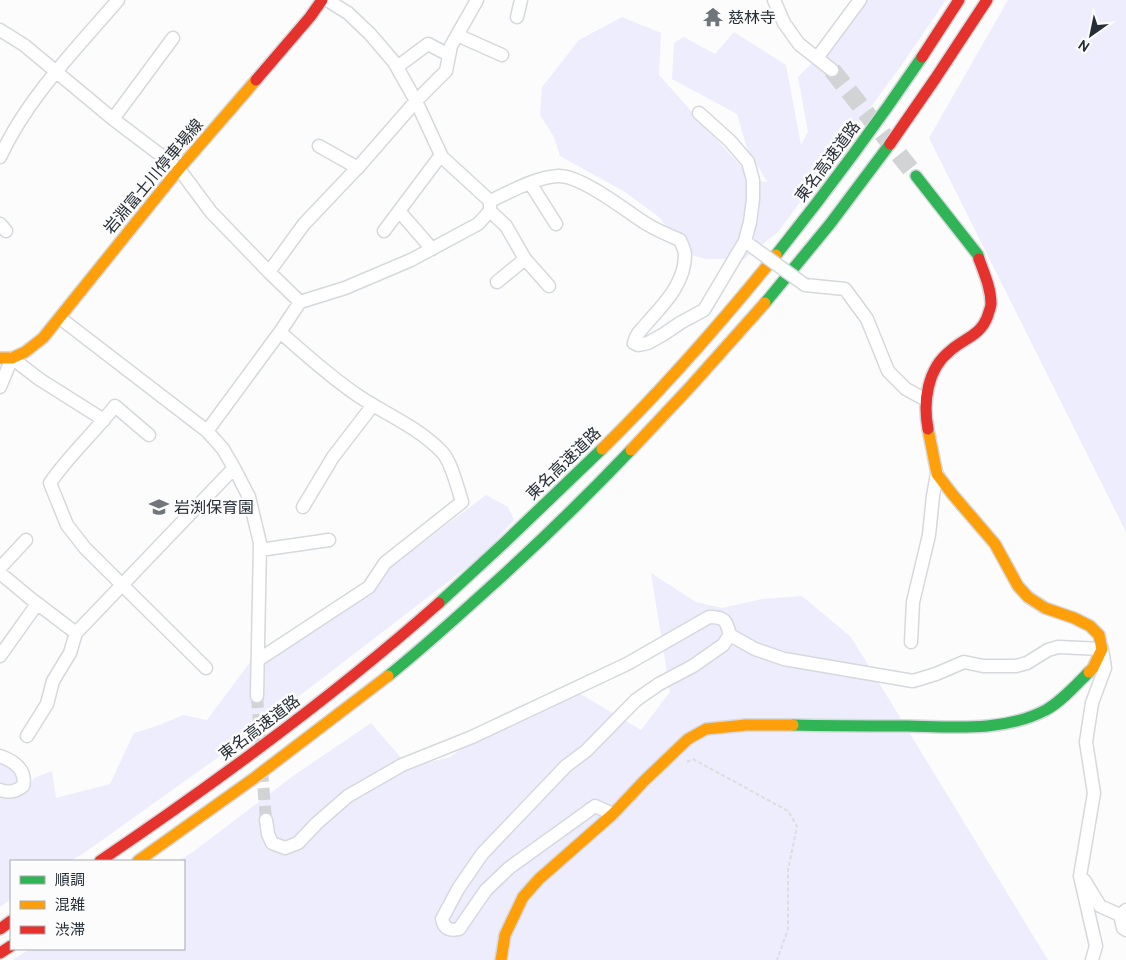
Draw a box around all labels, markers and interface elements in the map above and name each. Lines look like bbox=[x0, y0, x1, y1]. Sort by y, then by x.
temple icon: 慈林寺 bbox=[702, 6, 724, 28]
place label: 慈林寺 bbox=[728, 9, 776, 29]
north arrow bbox=[1066, 10, 1116, 60]
text: N bbox=[1076, 35, 1094, 55]
street label: 岩淵富士川停車場線 bbox=[101, 116, 208, 239]
street label: 東名高速道路 bbox=[792, 118, 865, 207]
street label: 東名高速道路 bbox=[523, 424, 606, 505]
school or university icon: 岩渕保育園 bbox=[148, 496, 170, 518]
place label: 岩渕保育園 bbox=[174, 499, 254, 519]
street label: 東名高速道路 bbox=[216, 692, 305, 765]
legend bbox=[10, 860, 185, 950]
text: 順調 bbox=[55, 872, 85, 891]
text: 混雑 bbox=[55, 897, 85, 916]
text: 渋滞 bbox=[55, 922, 85, 941]

